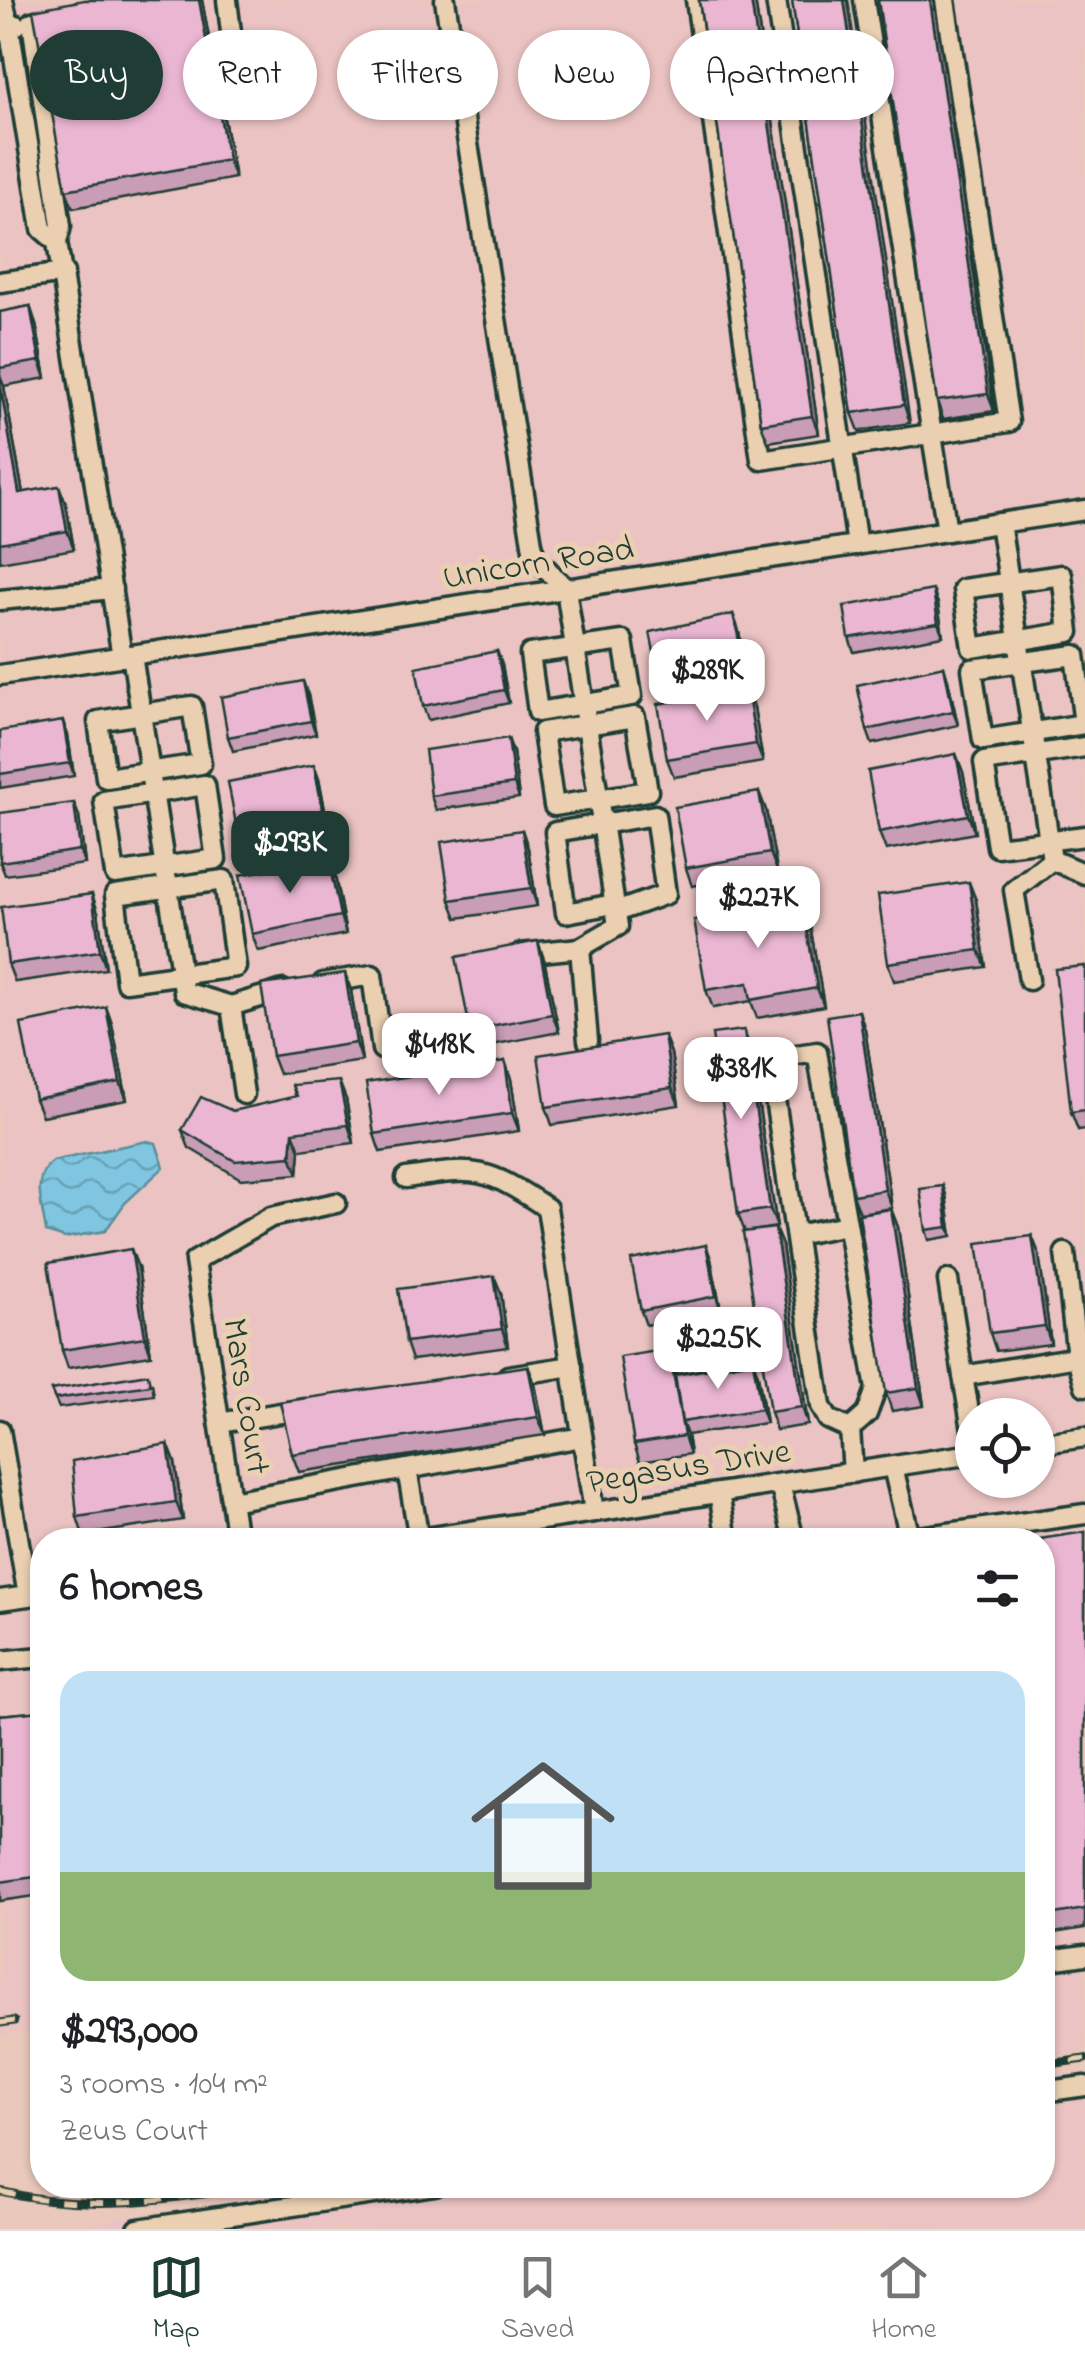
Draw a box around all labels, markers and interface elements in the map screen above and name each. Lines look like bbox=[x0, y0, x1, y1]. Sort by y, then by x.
chip: Buy bbox=[30, 30, 163, 120]
chip: Rent bbox=[183, 30, 317, 120]
chip: Filters bbox=[337, 30, 498, 120]
chip: New bbox=[518, 30, 650, 120]
chip: Apartment bbox=[670, 30, 894, 120]
street label: Unicorn Road bbox=[440, 524, 638, 605]
pin: $289K bbox=[637, 639, 777, 724]
text: $289K bbox=[671, 648, 743, 695]
pin: $293K bbox=[220, 811, 360, 896]
text: $293K bbox=[253, 820, 327, 867]
pin: $227K bbox=[688, 866, 828, 951]
text: $227K bbox=[718, 875, 798, 922]
pin: $418K bbox=[369, 1013, 509, 1098]
text: $418K bbox=[404, 1022, 474, 1069]
pin: $381K bbox=[671, 1037, 811, 1122]
text: $381K bbox=[706, 1046, 776, 1093]
pin: $225K bbox=[648, 1307, 788, 1392]
street label: Mars Court bbox=[207, 1315, 282, 1479]
text: $225K bbox=[676, 1316, 761, 1363]
map controls bbox=[955, 1398, 1055, 1498]
button: locate bbox=[955, 1398, 1055, 1498]
street label: Pegasus Drive bbox=[583, 1427, 795, 1510]
text: 6 homes bbox=[60, 1558, 204, 1619]
icon: filters bbox=[970, 1561, 1025, 1616]
icon: home bbox=[453, 1736, 633, 1916]
text: $293,000 bbox=[60, 2001, 198, 2062]
text: 3 rooms · 104 m² bbox=[60, 2062, 268, 2109]
text: Zeus Court bbox=[60, 2109, 208, 2156]
tab: Map bbox=[149, 2250, 204, 2351]
tab: Saved bbox=[501, 2250, 574, 2351]
tab: Home bbox=[871, 2250, 936, 2351]

